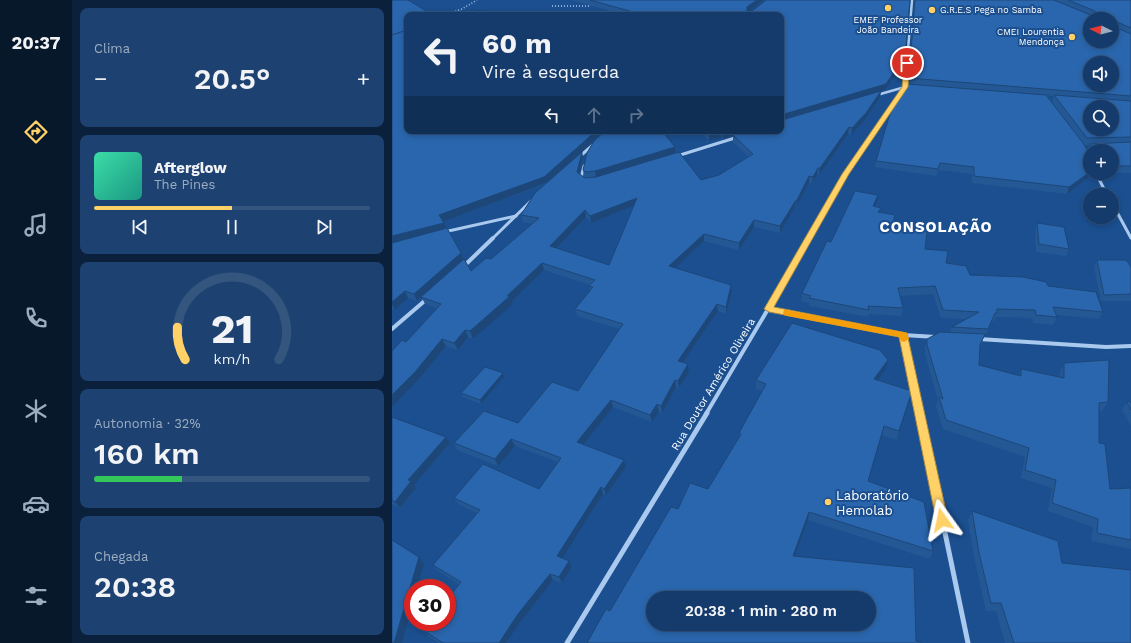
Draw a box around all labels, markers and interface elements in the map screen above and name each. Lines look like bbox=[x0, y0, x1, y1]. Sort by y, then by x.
marker: EMEF Professor João Bandeira bbox=[883, 3, 893, 13]
marker: G.R.E.S Pega no Samba bbox=[927, 5, 937, 15]
place label: G.R.E.S Pega no Samba bbox=[940, 5, 1042, 15]
north arrow bbox=[1083, 12, 1119, 48]
map controls bbox=[1083, 12, 1119, 224]
place label: EMEF Professor João Bandeira bbox=[853, 15, 923, 35]
text: 60 m bbox=[482, 27, 552, 60]
place label: CMEI Lourentia Mendonça bbox=[997, 27, 1064, 47]
icon: left bbox=[416, 28, 468, 80]
text: 20:37 bbox=[12, 32, 60, 53]
marker: CMEI Lourentia Mendonça bbox=[1067, 32, 1077, 42]
text: Clima bbox=[94, 41, 130, 56]
pin bbox=[890, 46, 924, 80]
icon: arrive bbox=[896, 52, 918, 74]
button: sound bbox=[1083, 56, 1119, 92]
text: 20.5° bbox=[194, 61, 270, 96]
text: Vire à esquerda bbox=[482, 61, 619, 82]
text: − bbox=[94, 66, 107, 91]
text: + bbox=[357, 66, 370, 91]
button: search bbox=[1083, 100, 1119, 136]
icon: left bbox=[541, 104, 563, 126]
icon: ahead bbox=[583, 104, 605, 126]
icon: right bbox=[625, 104, 647, 126]
icon: directions bbox=[22, 118, 50, 146]
button: + bbox=[1083, 144, 1119, 180]
text: Afterglow bbox=[154, 159, 227, 177]
text: The Pines bbox=[154, 177, 215, 192]
button: − bbox=[1083, 188, 1119, 224]
icon: music bbox=[22, 211, 50, 239]
icon: previous bbox=[129, 216, 151, 238]
icon: pause bbox=[221, 216, 243, 238]
icon: next bbox=[313, 216, 335, 238]
district label: CONSOLAÇÃO bbox=[880, 218, 993, 236]
text: 21 bbox=[211, 303, 253, 352]
icon: phone bbox=[22, 304, 50, 332]
street label: Rua Doutor Américo Oliveira bbox=[669, 316, 758, 453]
text: km/h bbox=[214, 350, 250, 366]
icon: climate bbox=[22, 397, 50, 425]
text: Autonomia · 32% bbox=[94, 416, 201, 431]
text: 160 km bbox=[94, 436, 200, 471]
place label: Laboratório Hemolab bbox=[836, 488, 909, 518]
icon: car bbox=[22, 490, 50, 518]
marker: Laboratório Hemolab bbox=[823, 497, 833, 507]
position arrow bbox=[921, 499, 963, 541]
text: Chegada bbox=[94, 549, 148, 564]
text: 20:38 bbox=[94, 569, 176, 604]
speed limit sign: 30 bbox=[404, 579, 456, 631]
icon: filters bbox=[22, 582, 50, 610]
text: 20:38 · 1 min · 280 m bbox=[685, 602, 837, 620]

